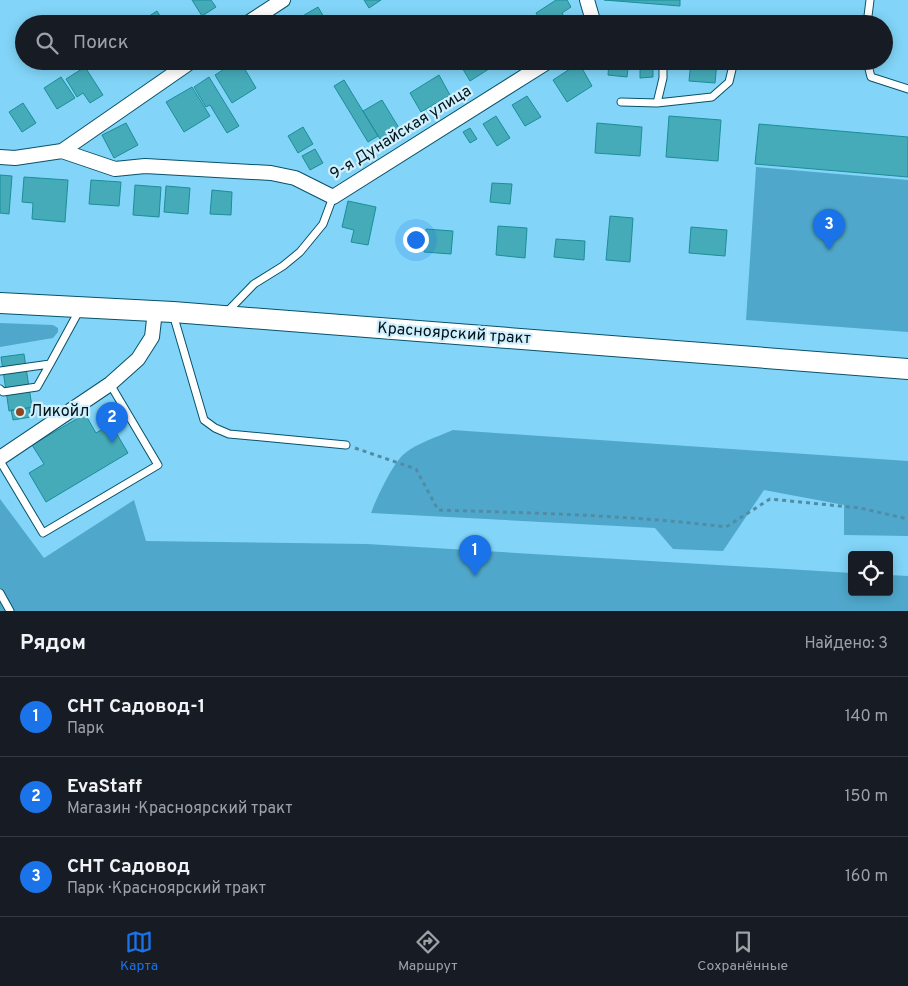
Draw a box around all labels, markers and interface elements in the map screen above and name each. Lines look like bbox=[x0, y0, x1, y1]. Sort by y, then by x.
search box bbox=[15, 15, 893, 70]
icon: search bbox=[33, 29, 61, 57]
text: Поиск bbox=[73, 31, 129, 55]
street label: 9-я Дунайская улица bbox=[327, 81, 475, 185]
pin: 3 bbox=[813, 209, 845, 250]
your location bbox=[403, 227, 429, 253]
street label: Красноярский тракт bbox=[376, 319, 532, 349]
place label: Ликойл bbox=[30, 402, 89, 422]
pin: 2 bbox=[96, 402, 128, 443]
marker: Ликойл bbox=[14, 406, 26, 418]
pin: 1 bbox=[459, 535, 491, 576]
map controls bbox=[848, 551, 893, 596]
button: locate bbox=[848, 551, 893, 596]
text: Рядом bbox=[20, 630, 86, 657]
text: Найдено: 3 bbox=[804, 634, 888, 654]
text: СНТ Садовод-1 bbox=[67, 695, 205, 719]
text: 1 bbox=[33, 707, 39, 727]
text: 140 m bbox=[845, 707, 888, 727]
text: Парк bbox=[67, 719, 104, 739]
text: EvaStaff bbox=[67, 775, 142, 799]
text: 2 bbox=[31, 787, 41, 807]
text: 150 m bbox=[845, 787, 888, 807]
text: Магазин · Красноярский тракт bbox=[67, 799, 292, 819]
text: СНТ Садовод bbox=[67, 855, 190, 879]
text: 3 bbox=[31, 867, 41, 887]
text: 160 m bbox=[845, 867, 888, 887]
text: Парк · Красноярский тракт bbox=[67, 879, 266, 899]
tab: Карта bbox=[120, 928, 158, 975]
tab: Маршрут bbox=[398, 928, 458, 975]
tab: Сохранённые bbox=[697, 928, 788, 975]

